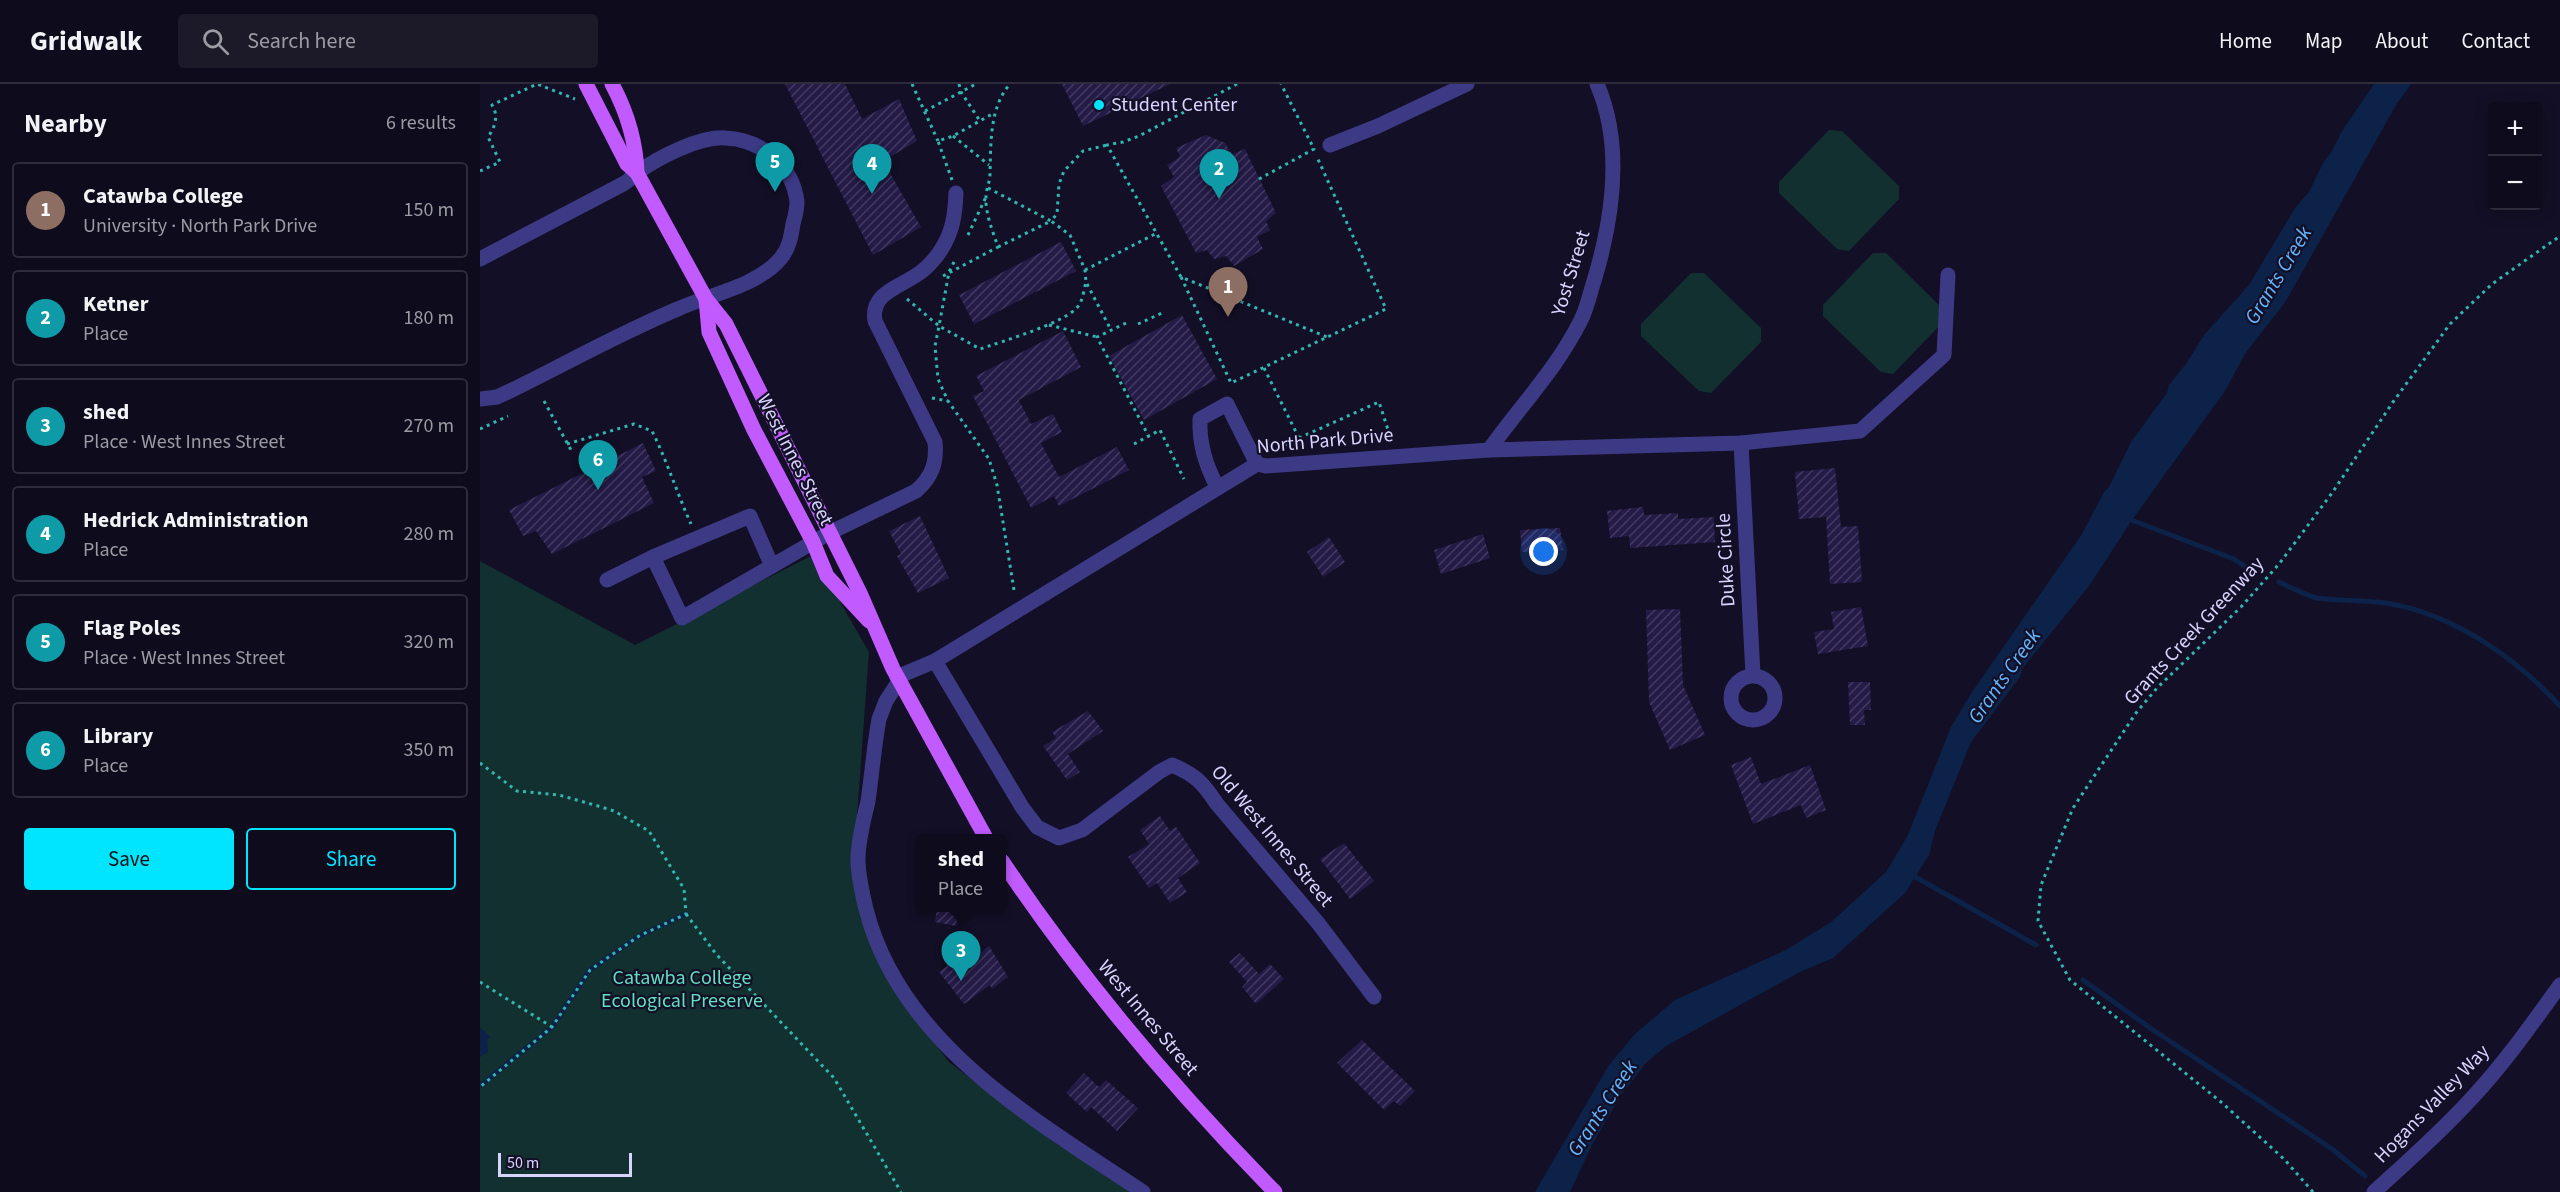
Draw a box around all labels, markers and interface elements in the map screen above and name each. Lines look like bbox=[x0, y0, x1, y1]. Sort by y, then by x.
search box bbox=[178, 14, 598, 68]
text: Gridwalk bbox=[30, 21, 142, 61]
icon: search bbox=[199, 25, 232, 58]
text: Search here bbox=[247, 25, 356, 57]
text: Home bbox=[2219, 26, 2272, 56]
text: Map bbox=[2305, 26, 2343, 56]
text: About bbox=[2376, 26, 2428, 56]
text: Contact bbox=[2461, 26, 2530, 56]
place label: Student Center bbox=[1111, 91, 1237, 119]
marker: Student Center bbox=[1092, 98, 1106, 112]
map controls bbox=[2488, 102, 2542, 210]
button: + bbox=[2488, 102, 2542, 156]
text: Nearby bbox=[24, 105, 107, 142]
text: 6 results bbox=[386, 109, 456, 137]
pin: 5 bbox=[756, 142, 794, 192]
pin: 4 bbox=[852, 144, 892, 194]
pin: 2 bbox=[1200, 150, 1238, 199]
button: − bbox=[2488, 156, 2542, 210]
text: Catawba College bbox=[83, 180, 244, 212]
text: 1 bbox=[40, 196, 51, 224]
text: 150 m bbox=[404, 196, 454, 224]
text: University · North Park Drive bbox=[83, 212, 317, 240]
water label: Grants Creek bbox=[2237, 219, 2320, 330]
street label: Yost Street bbox=[1544, 226, 1597, 320]
pin: 1 bbox=[1208, 268, 1248, 317]
text: Ketner bbox=[83, 288, 148, 320]
text: 2 bbox=[40, 304, 51, 332]
text: 180 m bbox=[404, 304, 454, 332]
text: Place bbox=[83, 320, 128, 348]
street label: West Innes Street bbox=[750, 390, 840, 531]
text: shed bbox=[83, 396, 129, 428]
text: 3 bbox=[40, 412, 51, 440]
text: 270 m bbox=[404, 412, 454, 440]
street label: North Park Drive bbox=[1255, 421, 1395, 461]
text: Place · West Innes Street bbox=[83, 428, 285, 456]
pin: 6 bbox=[578, 440, 618, 490]
text: Hedrick Administration bbox=[83, 504, 309, 536]
street label: Duke Circle bbox=[1710, 512, 1742, 608]
text: 4 bbox=[40, 520, 51, 548]
text: 280 m bbox=[404, 520, 454, 548]
text: Place bbox=[83, 536, 128, 564]
your location bbox=[1529, 537, 1558, 566]
street label: Grants Creek Greenway bbox=[2118, 550, 2271, 712]
text: Flag Poles bbox=[83, 612, 181, 644]
water label: Grants Creek bbox=[1960, 622, 2048, 730]
text: 5 bbox=[40, 628, 51, 656]
text: 320 m bbox=[404, 628, 454, 656]
text: Place · West Innes Street bbox=[83, 644, 285, 672]
text: Library bbox=[83, 720, 153, 752]
text: 6 bbox=[40, 736, 51, 764]
text: 350 m bbox=[404, 736, 454, 764]
text: Place bbox=[83, 752, 128, 780]
street label: Old West Innes Street bbox=[1204, 759, 1340, 913]
button: Save bbox=[24, 828, 234, 890]
button: Share bbox=[246, 828, 456, 890]
popup bbox=[916, 834, 1006, 912]
text: shed bbox=[938, 843, 984, 875]
text: Place bbox=[938, 875, 983, 903]
pin: 3 bbox=[942, 932, 980, 981]
street label: West Innes Street bbox=[1091, 954, 1205, 1082]
park label: Catawba College Ecological Preserve bbox=[601, 964, 763, 1015]
street label: Hogans Valley Way bbox=[2368, 1038, 2496, 1170]
water label: Grants Creek bbox=[1560, 1053, 1645, 1162]
scale bar bbox=[498, 1150, 632, 1178]
text: 50 m bbox=[507, 1152, 539, 1174]

